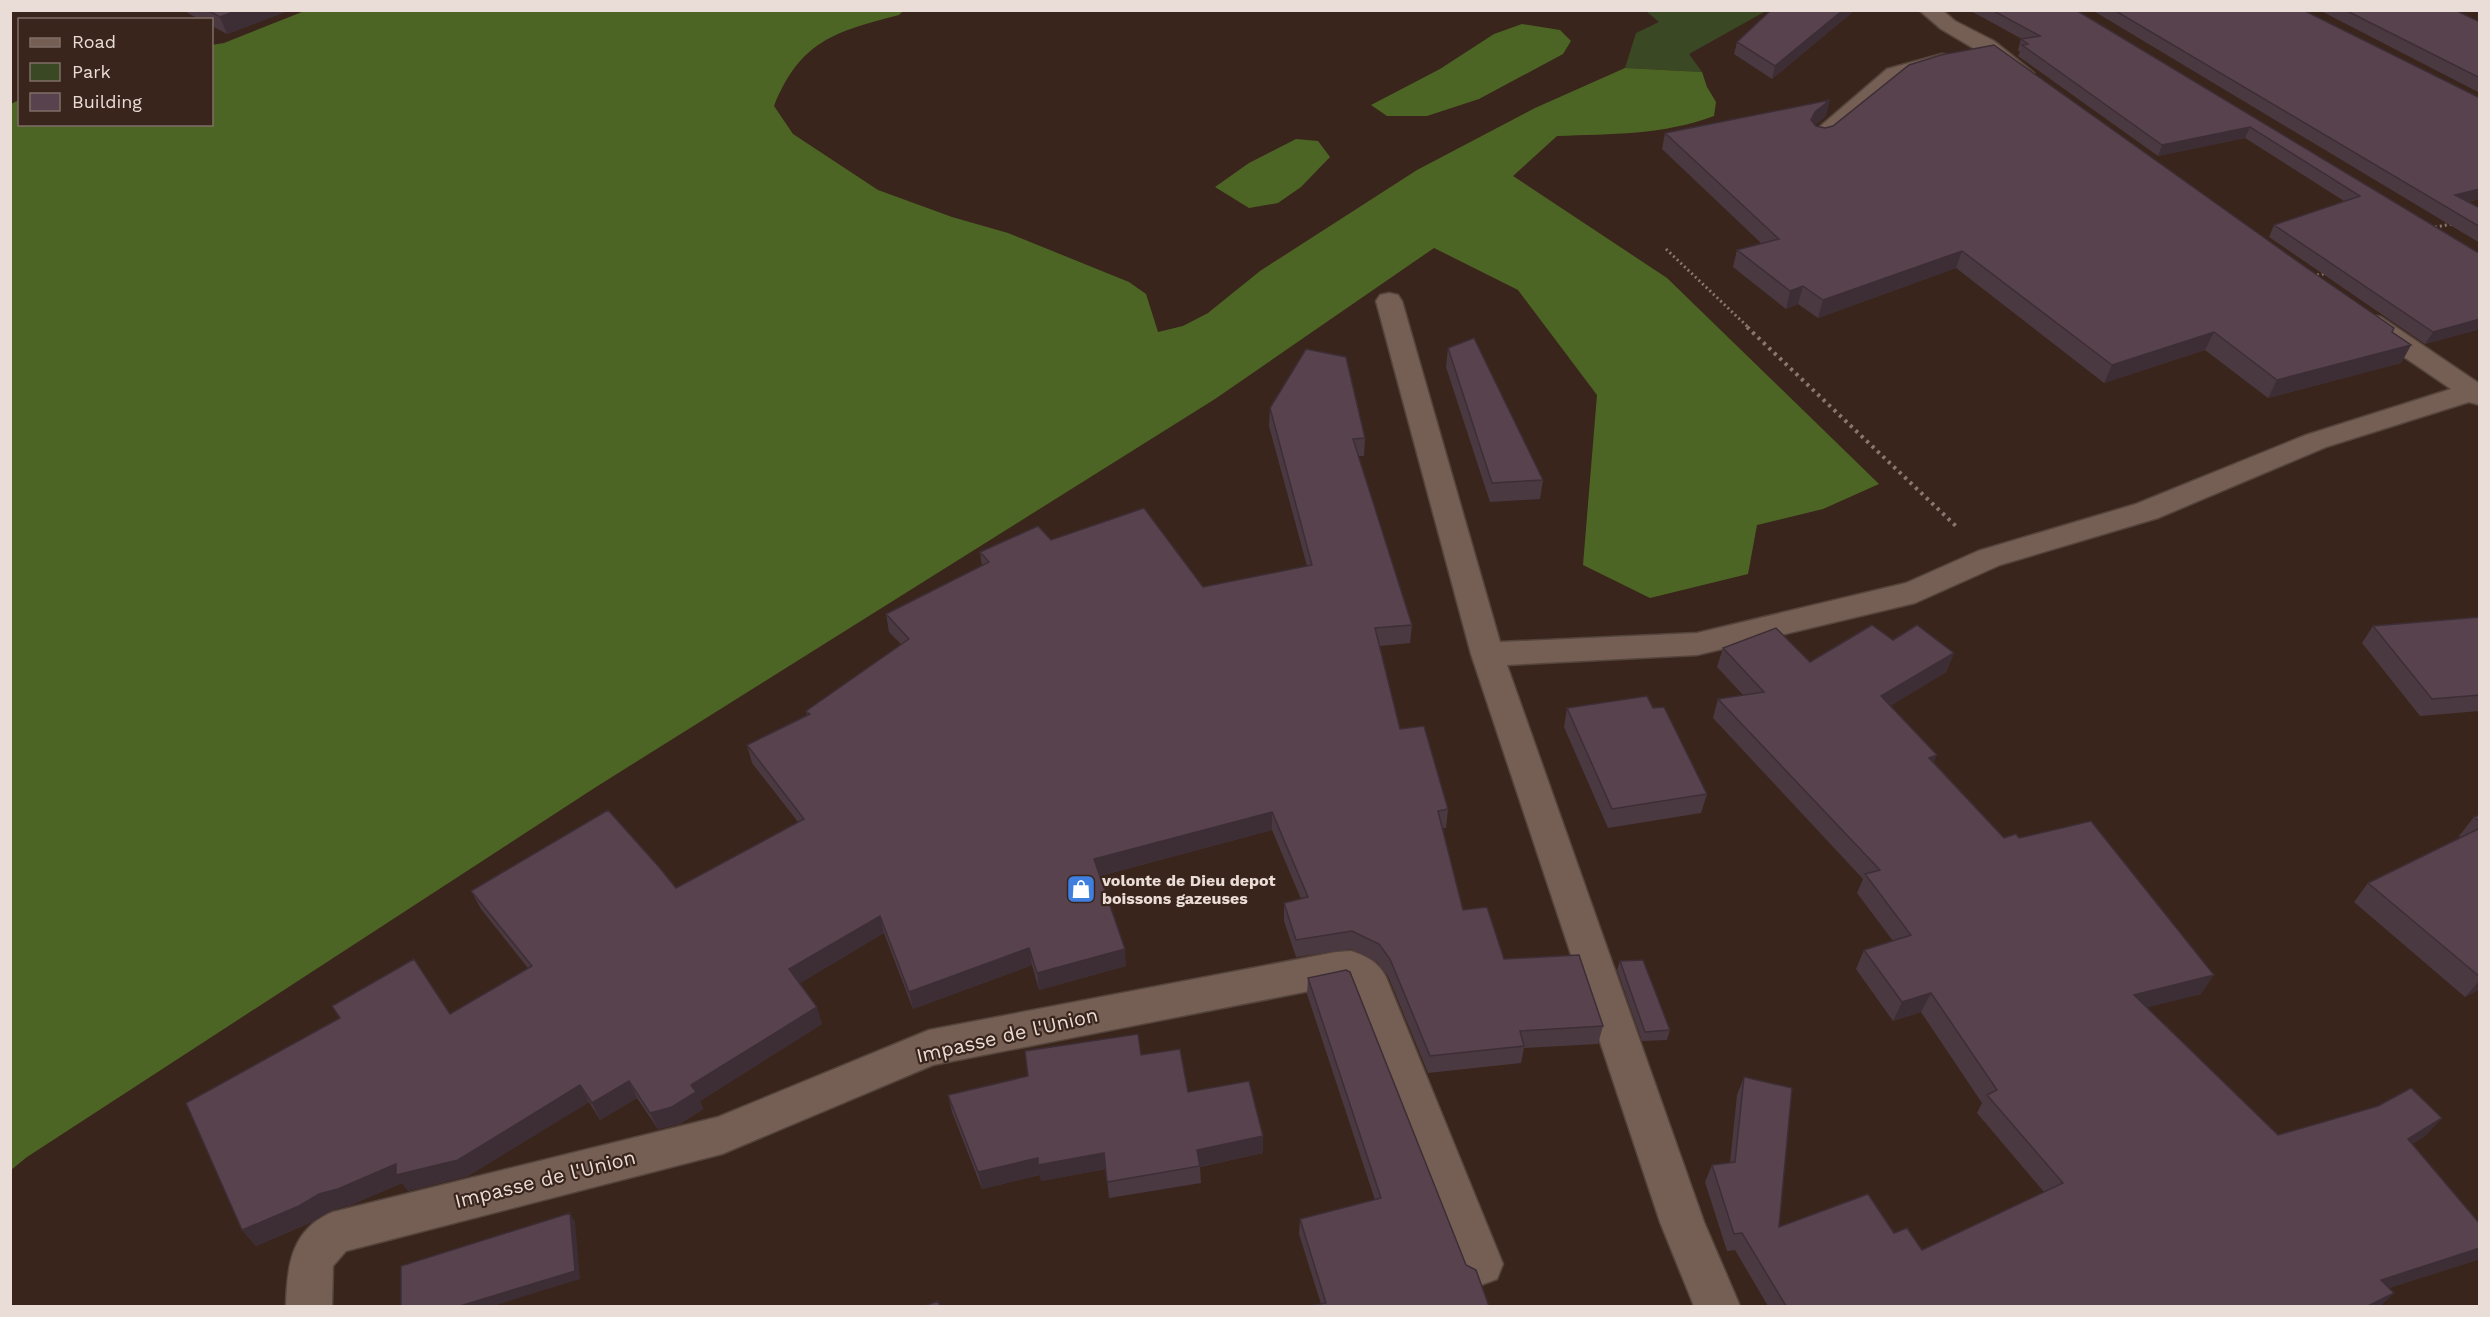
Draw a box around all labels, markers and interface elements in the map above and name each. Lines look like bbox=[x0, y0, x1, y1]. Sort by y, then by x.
legend bbox=[18, 18, 213, 126]
text: Road bbox=[72, 31, 116, 52]
text: Park bbox=[72, 61, 111, 82]
text: Building bbox=[72, 91, 142, 112]
place label: volonte de Dieu depot boissons gazeuses bbox=[1101, 871, 1276, 908]
shop icon: volonte de Dieu depot boissons gazeuses bbox=[1065, 873, 1097, 905]
street label: Impasse de l'Union bbox=[914, 1002, 1100, 1068]
street label: Impasse de l'Union bbox=[452, 1145, 638, 1213]

